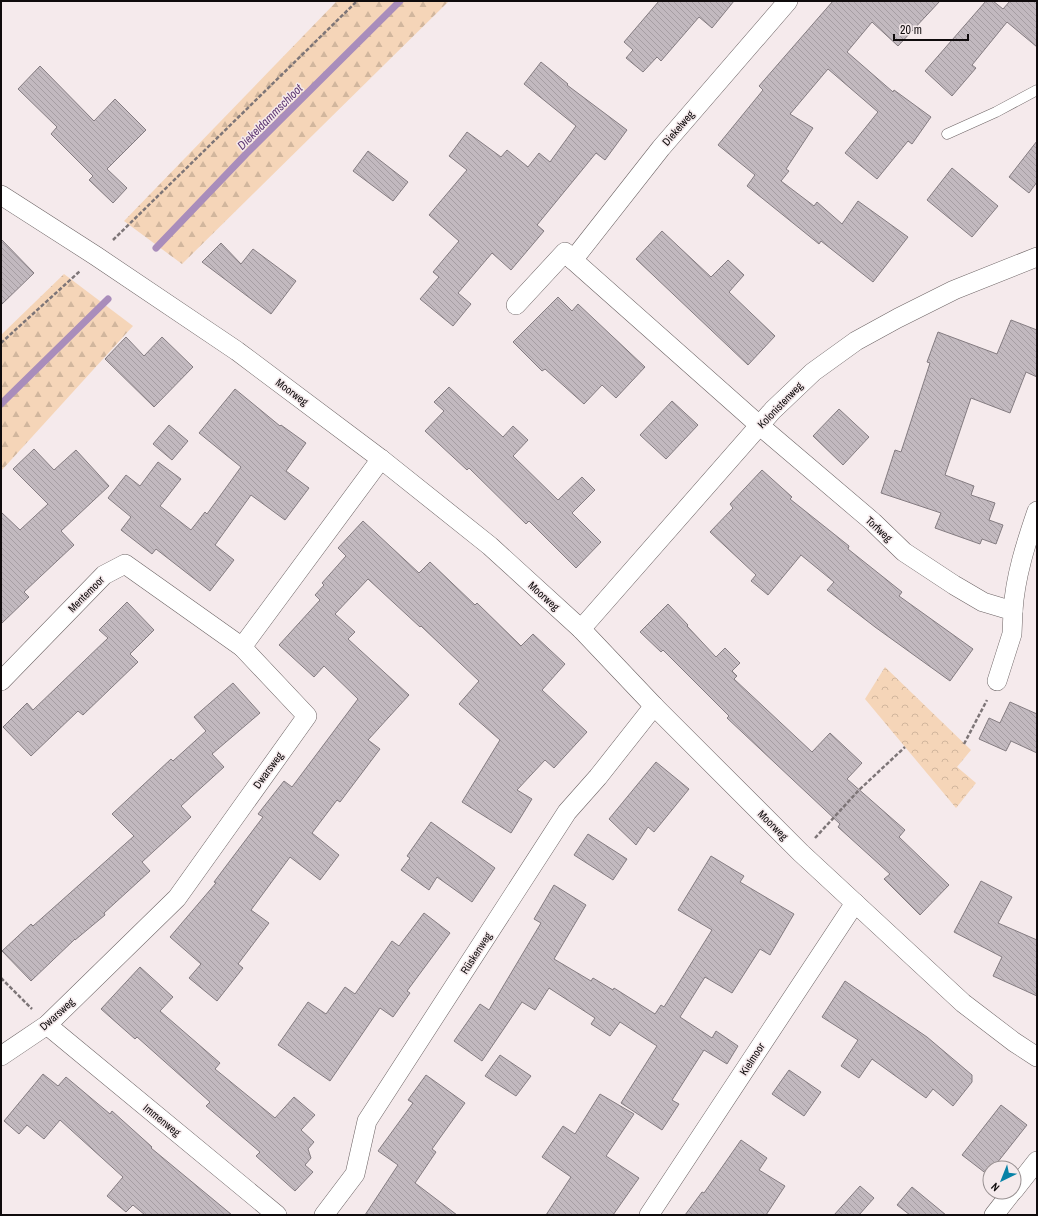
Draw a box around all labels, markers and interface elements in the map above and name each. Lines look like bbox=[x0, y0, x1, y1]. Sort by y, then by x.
scale bar bbox=[894, 16, 968, 42]
text: 20 m bbox=[900, 22, 922, 38]
water label: Diekeldammschloot bbox=[234, 81, 306, 153]
street label: Diekelweg bbox=[659, 108, 697, 148]
street label: Moorweg bbox=[273, 375, 311, 409]
street label: Kolonistenweg bbox=[754, 379, 806, 431]
street label: Torfweg bbox=[863, 513, 895, 545]
street label: Mentemoor bbox=[65, 573, 107, 615]
street label: Moorweg bbox=[526, 578, 562, 614]
street label: Dwarsweg bbox=[250, 749, 286, 791]
street label: Moorweg bbox=[755, 807, 791, 843]
street label: Rüskenweg bbox=[457, 929, 495, 977]
street label: Dwarsweg bbox=[37, 995, 77, 1033]
street label: Kielmoor bbox=[736, 1040, 768, 1078]
street label: Immenweg bbox=[140, 1101, 184, 1139]
north arrow bbox=[982, 1160, 1022, 1200]
text: N bbox=[988, 1180, 1002, 1195]

